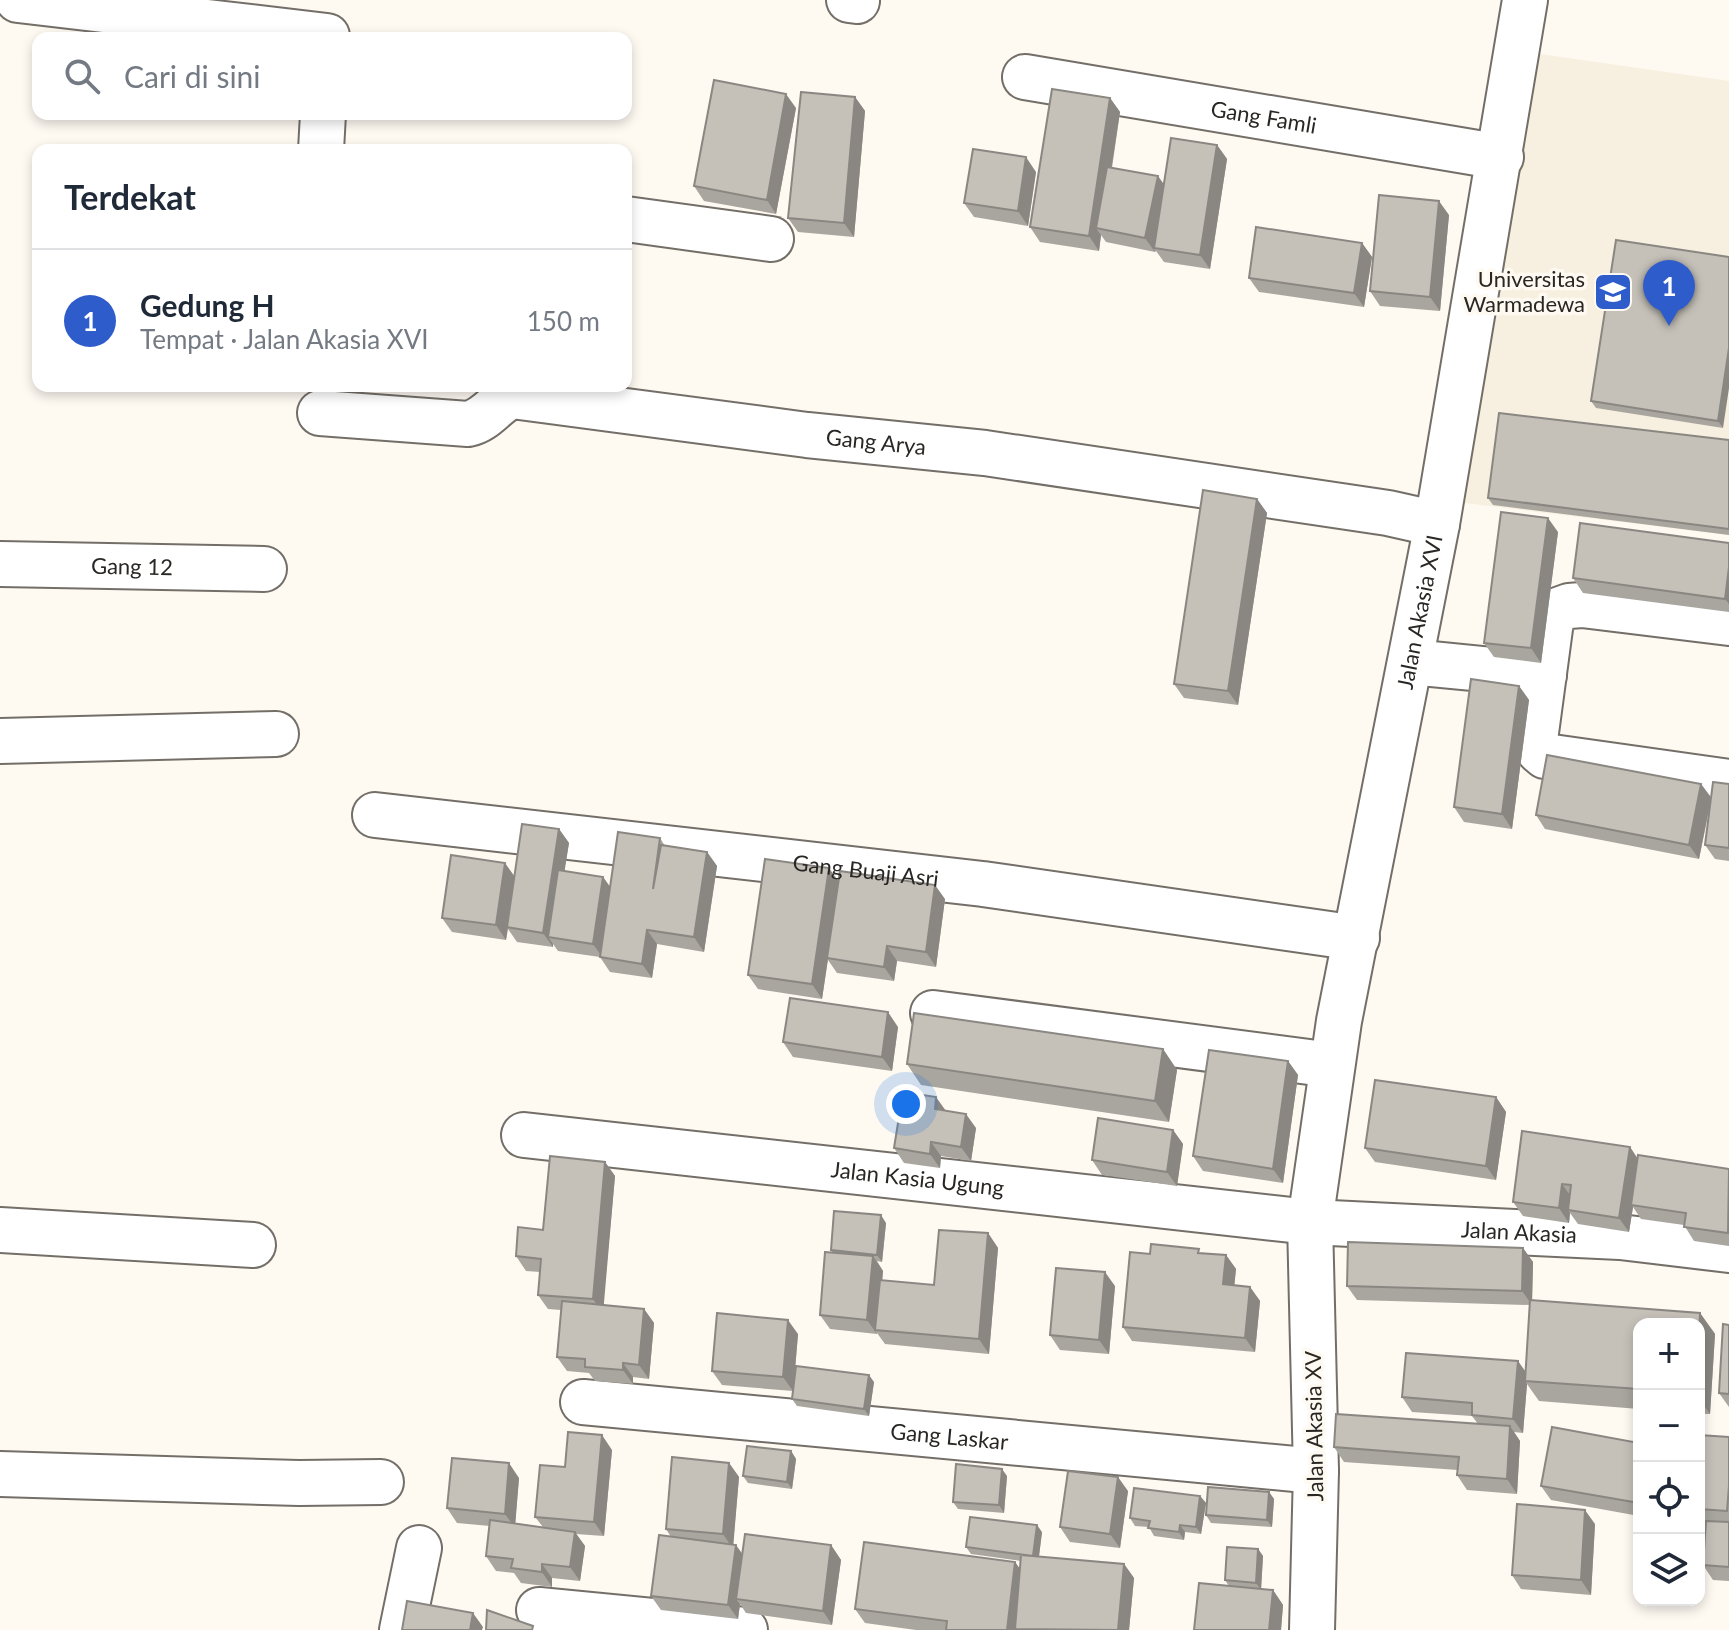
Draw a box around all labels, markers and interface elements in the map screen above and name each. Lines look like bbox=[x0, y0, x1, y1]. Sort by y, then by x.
search box bbox=[32, 32, 632, 120]
icon: search bbox=[60, 54, 104, 98]
text: Cari di sini bbox=[124, 58, 261, 94]
street label: Gang Famli bbox=[1209, 94, 1319, 139]
text: Terdekat bbox=[64, 176, 196, 217]
pin: 1 bbox=[1643, 260, 1695, 326]
place label: Universitas Warmadewa bbox=[1464, 265, 1585, 317]
school or university icon: Universitas Warmadewa bbox=[1592, 271, 1634, 313]
text: Gedung H bbox=[140, 287, 275, 323]
text: 1 bbox=[82, 305, 98, 337]
text: 150 m bbox=[527, 305, 600, 337]
text: Tempat · Jalan Akasia XVI bbox=[140, 323, 429, 355]
street label: Gang Arya bbox=[825, 423, 927, 460]
street label: Jalan Akasia XVI bbox=[1391, 532, 1448, 692]
street label: Gang 12 bbox=[91, 552, 173, 580]
street label: Gang Buaji Asri bbox=[791, 849, 940, 892]
your location bbox=[886, 1084, 926, 1124]
street label: Jalan Kasia Ugung bbox=[830, 1155, 1006, 1201]
street label: Jalan Akasia bbox=[1460, 1215, 1577, 1248]
map controls bbox=[1633, 1318, 1705, 1606]
button: + bbox=[1633, 1318, 1705, 1390]
street label: Jalan Akasia XV bbox=[1299, 1350, 1328, 1502]
button: − bbox=[1633, 1390, 1705, 1462]
street label: Gang Laskar bbox=[889, 1417, 1010, 1455]
button: locate bbox=[1633, 1462, 1705, 1534]
button: layers bbox=[1633, 1534, 1705, 1606]

